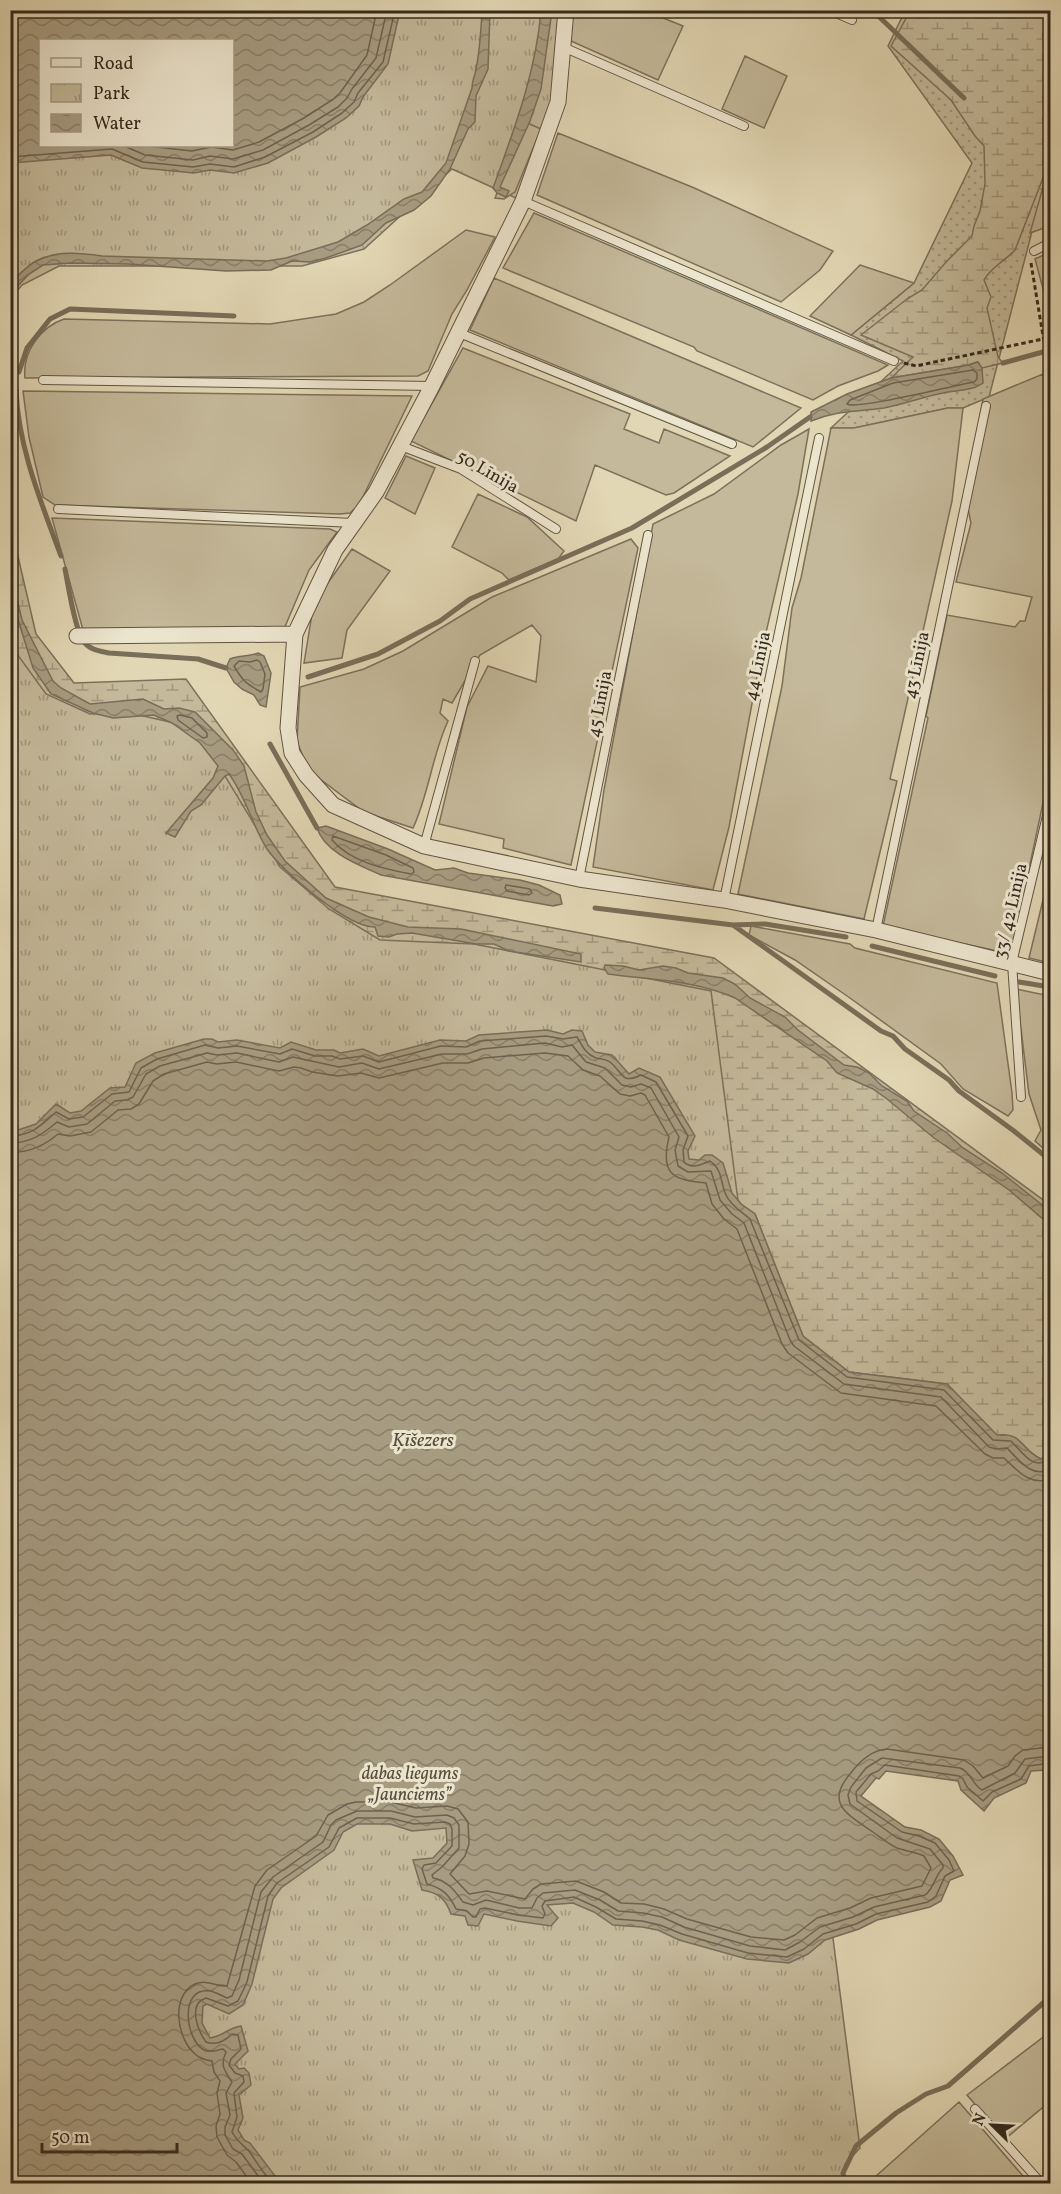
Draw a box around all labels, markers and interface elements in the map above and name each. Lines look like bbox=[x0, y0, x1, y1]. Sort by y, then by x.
legend bbox=[39, 39, 234, 147]
text: Road bbox=[93, 52, 134, 77]
text: Park bbox=[93, 82, 130, 107]
text: Water bbox=[93, 112, 141, 137]
street label: 50 Līnija bbox=[451, 444, 523, 500]
street label: 44 Līnija bbox=[739, 629, 778, 703]
street label: 43 Līnija bbox=[898, 629, 937, 701]
street label: 45 Līnija bbox=[582, 668, 619, 740]
street label: 33/ 42 Līnija bbox=[988, 861, 1035, 962]
water label: Ķīšezers bbox=[392, 1427, 455, 1455]
park label: dabas liegums „Jaunciems” bbox=[362, 1762, 459, 1808]
north arrow bbox=[962, 2095, 1022, 2155]
text: N bbox=[968, 2110, 993, 2129]
scale bar bbox=[42, 2116, 177, 2154]
text: 50 m bbox=[51, 2126, 90, 2151]

